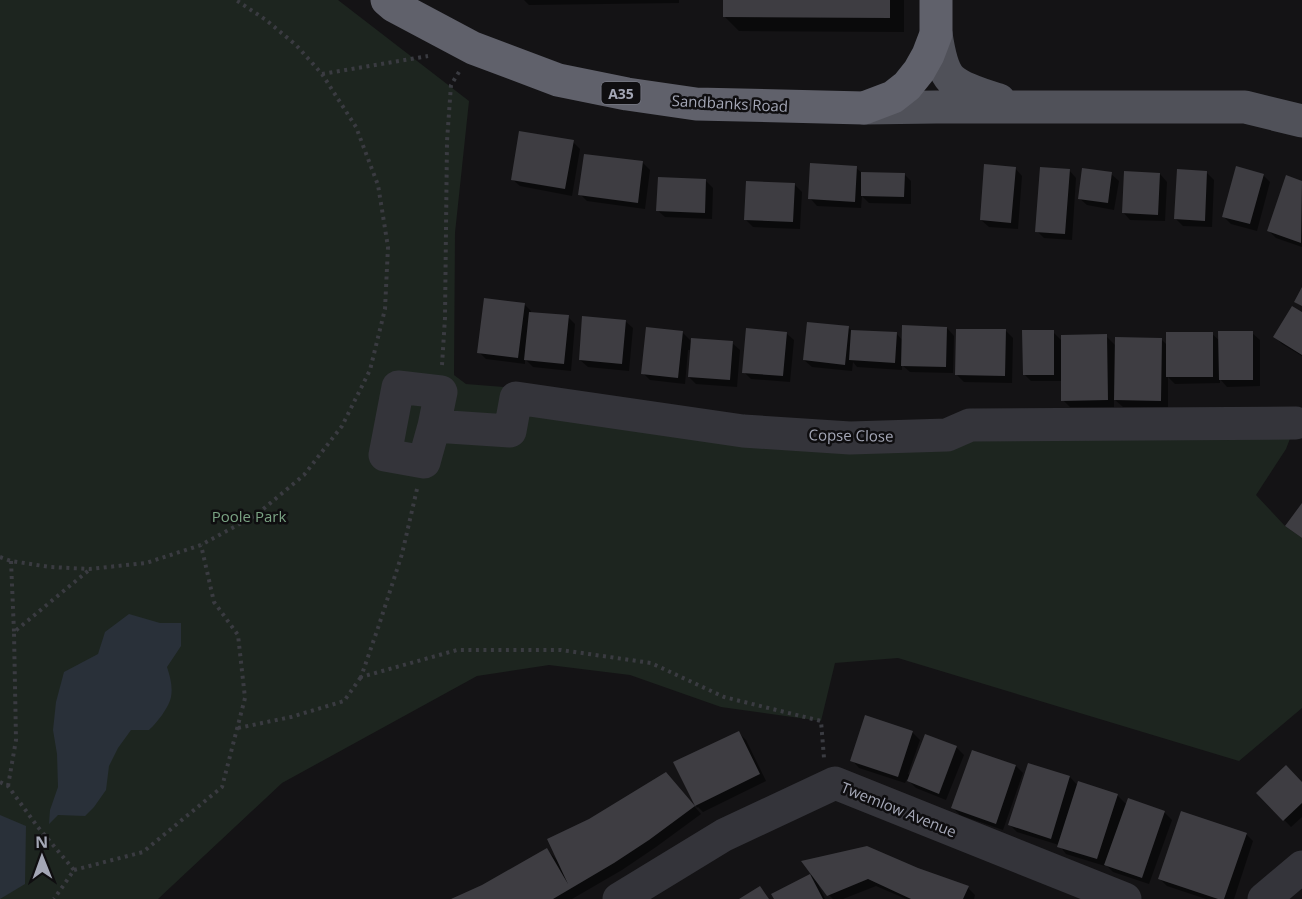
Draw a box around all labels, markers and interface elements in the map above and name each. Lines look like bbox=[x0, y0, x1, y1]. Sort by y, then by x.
road number: A35 bbox=[602, 82, 640, 104]
street label: Sandbanks Road bbox=[671, 90, 789, 116]
street label: Copse Close bbox=[808, 424, 894, 446]
park label: Poole Park bbox=[212, 506, 286, 526]
street label: Twemlow Avenue bbox=[838, 777, 960, 841]
north arrow bbox=[12, 827, 72, 887]
text: N bbox=[35, 831, 48, 853]

